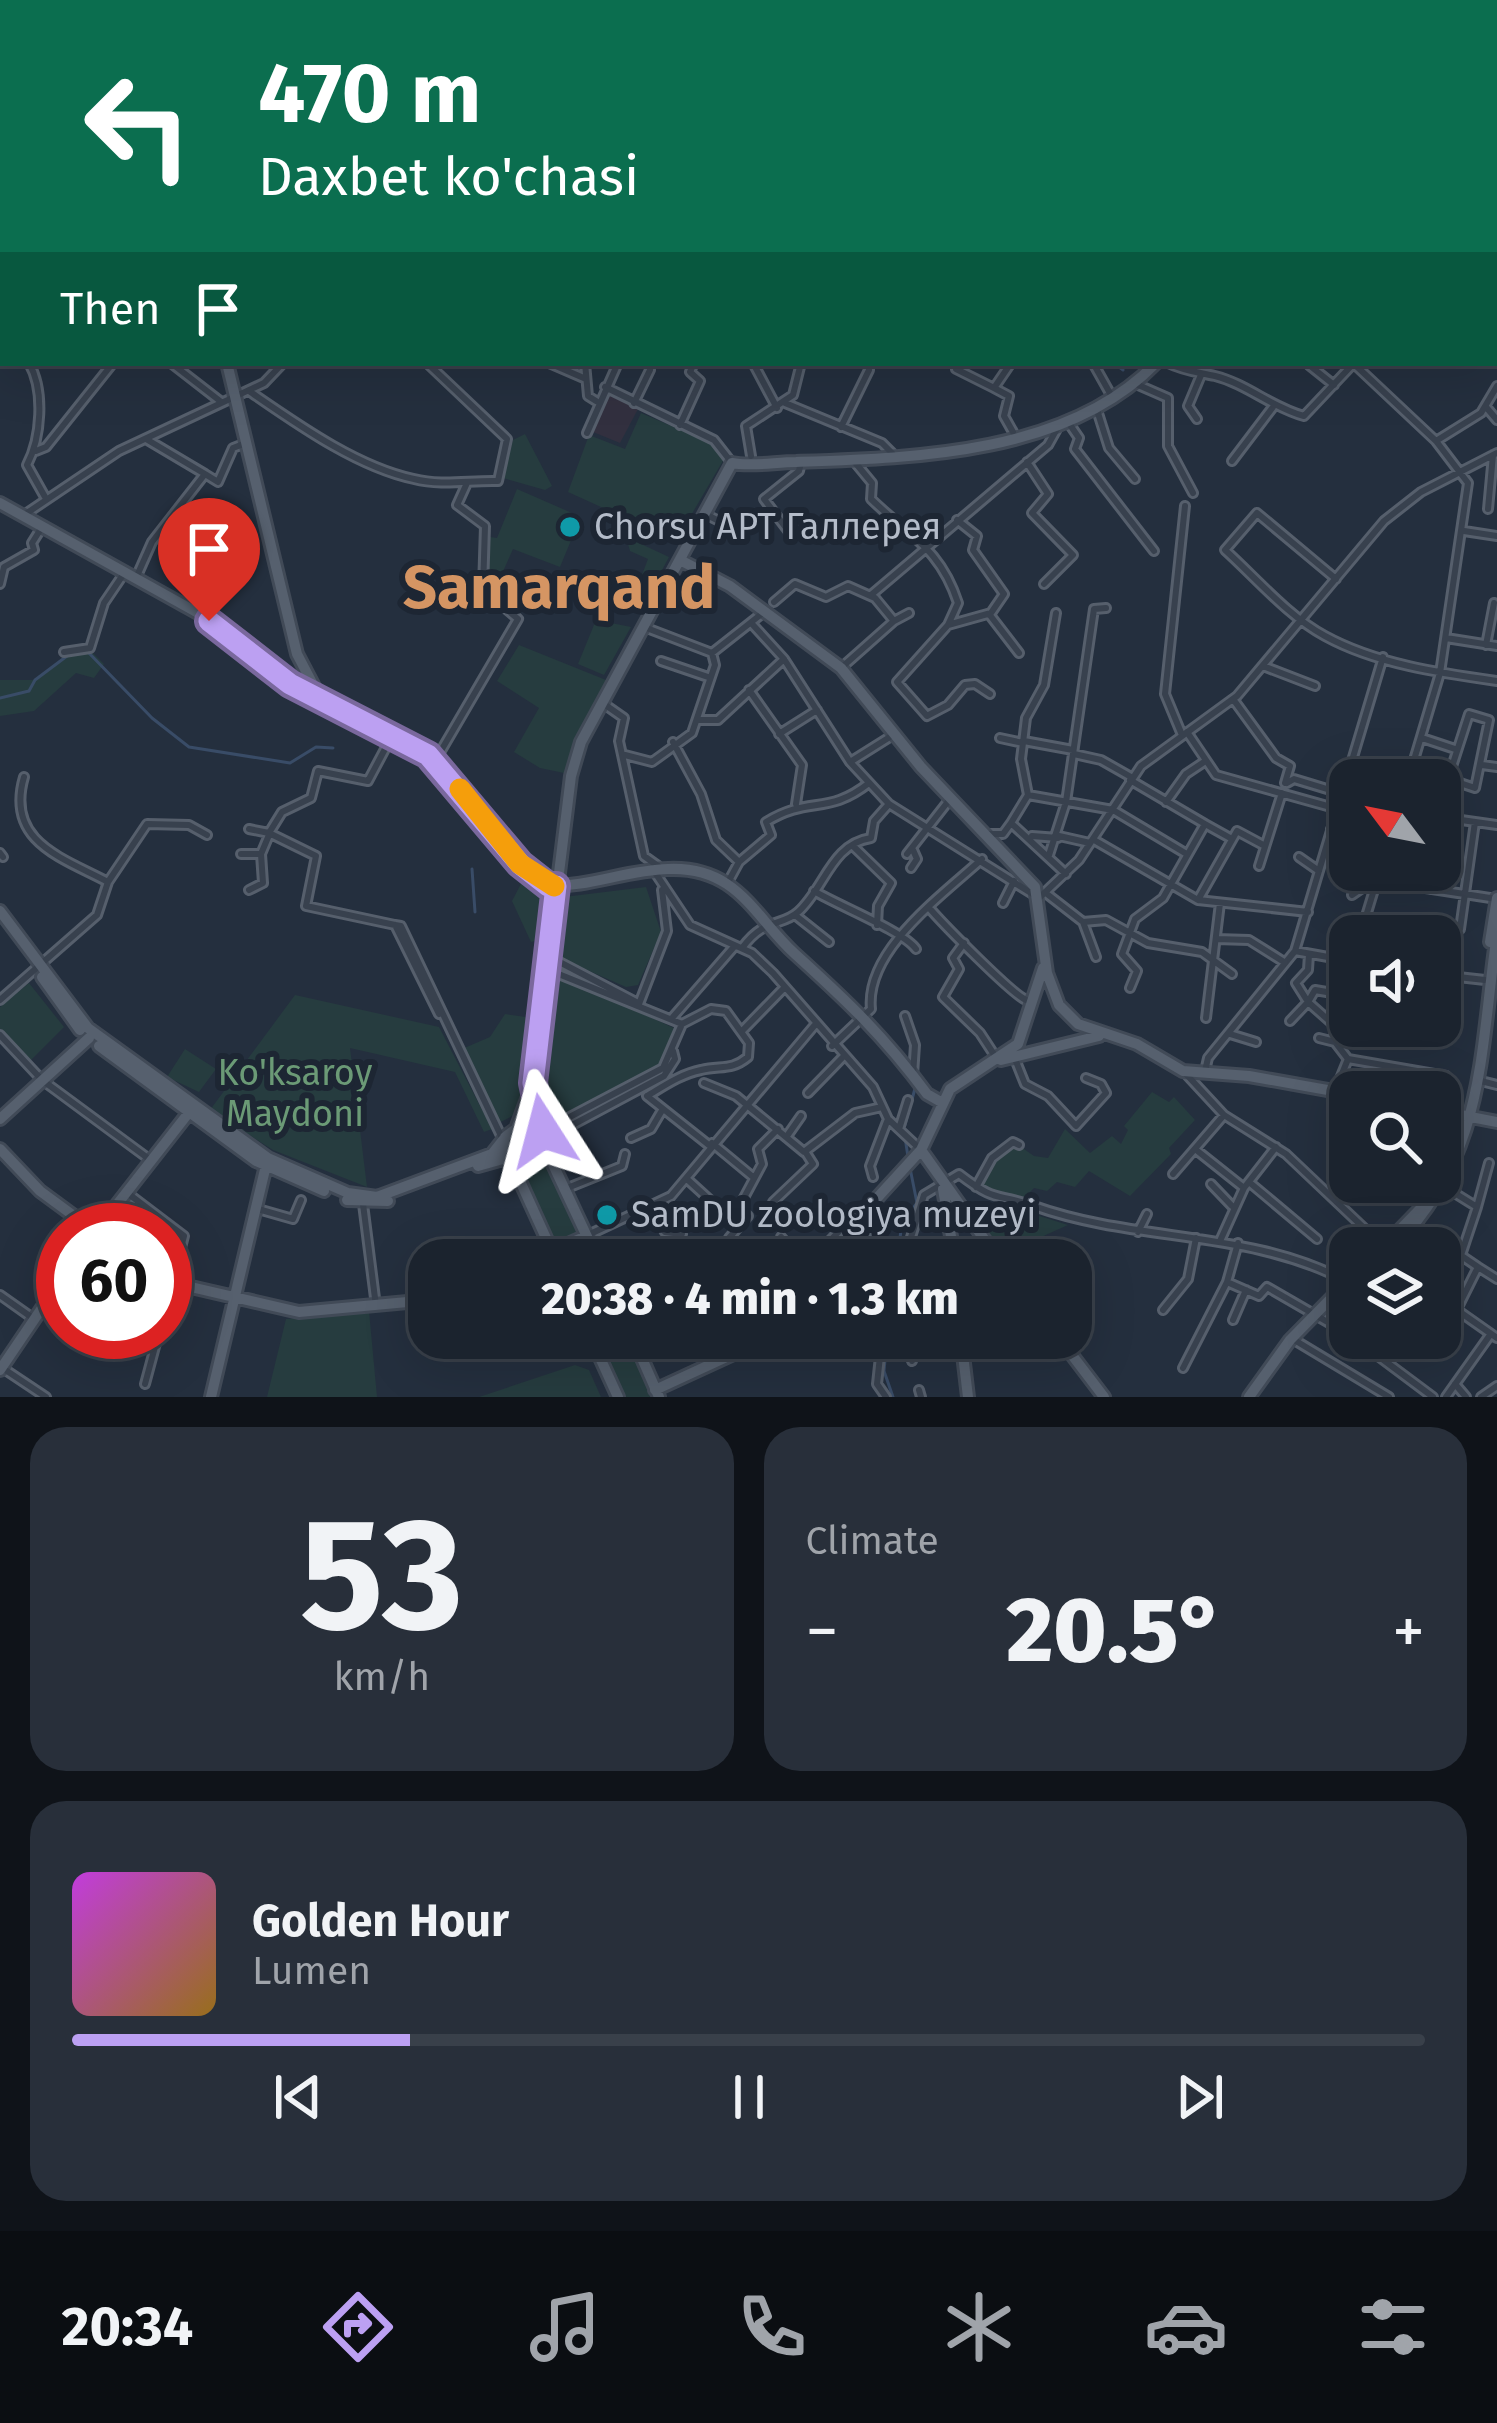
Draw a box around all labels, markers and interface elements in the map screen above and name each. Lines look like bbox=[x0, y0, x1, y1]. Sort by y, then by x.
text: 470 m bbox=[258, 43, 482, 144]
icon: left bbox=[60, 48, 216, 204]
text: Daxbet ko'chasi bbox=[258, 145, 639, 209]
icon: arrive bbox=[185, 276, 251, 342]
text: Then bbox=[60, 282, 161, 336]
pin bbox=[158, 498, 260, 621]
place label: Chorsu АРТ Галлерея bbox=[594, 505, 941, 549]
marker: Chorsu АРТ Галлерея bbox=[557, 514, 583, 540]
icon: arrive bbox=[176, 516, 242, 582]
district label: Samarqand bbox=[403, 552, 715, 624]
north arrow bbox=[1329, 759, 1461, 891]
map controls bbox=[1329, 759, 1461, 1359]
button: sound bbox=[1329, 915, 1461, 1047]
park label: Ko'ksaroy Maydoni bbox=[218, 1051, 373, 1136]
position arrow bbox=[480, 1068, 606, 1194]
button: search bbox=[1329, 1071, 1461, 1203]
place label: SamDU zoologiya muzeyi bbox=[631, 1193, 1036, 1237]
marker: SamDU zoologiya muzeyi bbox=[594, 1202, 620, 1228]
speed limit sign: 60 bbox=[36, 1203, 192, 1359]
button: layers bbox=[1329, 1227, 1461, 1359]
text: 20:38 · 4 min · 1.3 km bbox=[541, 1272, 959, 1326]
text: 53 bbox=[300, 1482, 463, 1669]
text: Climate bbox=[806, 1518, 939, 1564]
text: 20.5° bbox=[1006, 1577, 1224, 1685]
text: − bbox=[806, 1592, 839, 1671]
text: + bbox=[1392, 1592, 1425, 1671]
text: km/h bbox=[333, 1654, 430, 1700]
text: Golden Hour bbox=[252, 1894, 509, 1948]
text: Lumen bbox=[252, 1948, 371, 1994]
icon: previous bbox=[265, 2064, 331, 2130]
icon: pause bbox=[716, 2064, 782, 2130]
icon: next bbox=[1167, 2064, 1233, 2130]
icon: directions bbox=[316, 2285, 400, 2369]
icon: music bbox=[523, 2285, 607, 2369]
icon: phone bbox=[730, 2285, 814, 2369]
icon: climate bbox=[937, 2285, 1021, 2369]
icon: car bbox=[1144, 2285, 1228, 2369]
icon: filters bbox=[1351, 2285, 1435, 2369]
text: 20:34 bbox=[62, 2295, 193, 2359]

